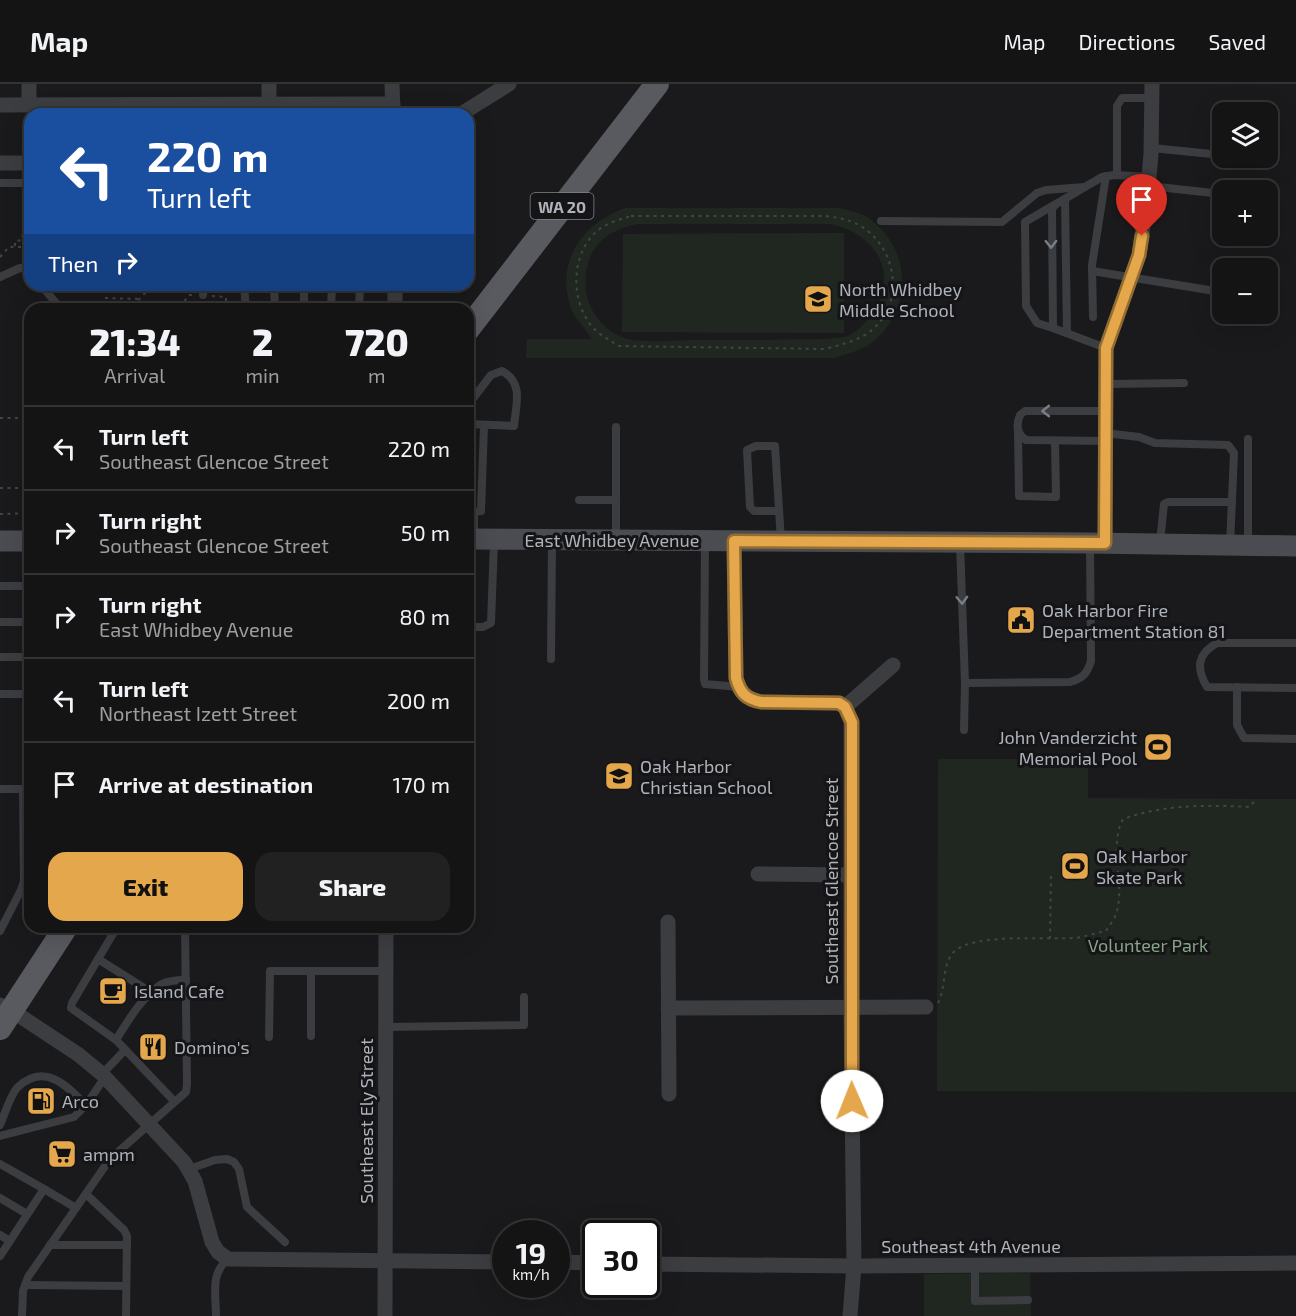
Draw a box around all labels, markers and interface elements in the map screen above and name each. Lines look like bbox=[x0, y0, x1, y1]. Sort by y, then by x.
text: Map bbox=[30, 24, 88, 58]
text: Map bbox=[1003, 29, 1046, 54]
text: Directions bbox=[1079, 29, 1175, 54]
text: Saved bbox=[1208, 29, 1266, 54]
map controls bbox=[1212, 102, 1278, 324]
button: layers bbox=[1212, 102, 1278, 168]
text: 220 m bbox=[147, 130, 268, 180]
icon: left bbox=[48, 132, 126, 210]
pin bbox=[1116, 174, 1167, 236]
button: + bbox=[1212, 180, 1278, 246]
text: Turn left bbox=[147, 181, 251, 213]
icon: arrive bbox=[1125, 183, 1158, 216]
road number: WA 20 bbox=[530, 193, 594, 219]
one-way arrow bbox=[1045, 240, 1058, 249]
icon: right bbox=[110, 246, 143, 279]
text: Then bbox=[48, 250, 98, 276]
button: − bbox=[1212, 258, 1278, 324]
place label: North Whidbey Middle School bbox=[839, 278, 962, 321]
school or university icon: North Whidbey Middle School bbox=[802, 283, 834, 315]
text: 21:34 bbox=[89, 320, 180, 363]
text: 2 bbox=[252, 320, 273, 363]
text: 720 bbox=[345, 320, 409, 363]
text: Arrival bbox=[104, 363, 165, 387]
text: min bbox=[246, 363, 280, 387]
text: m bbox=[368, 363, 386, 387]
one-way arrow bbox=[1042, 405, 1051, 417]
text: Turn left bbox=[99, 423, 188, 449]
icon: left bbox=[48, 432, 81, 465]
text: 220 m bbox=[388, 435, 450, 461]
text: Southeast Glencoe Street bbox=[99, 449, 329, 473]
text: Turn right bbox=[99, 507, 201, 533]
icon: right bbox=[48, 516, 81, 549]
text: 50 m bbox=[401, 519, 450, 545]
street label: East Whidbey Avenue bbox=[525, 529, 699, 551]
text: Southeast Glencoe Street bbox=[99, 533, 329, 557]
text: Turn right bbox=[99, 591, 201, 617]
one-way arrow bbox=[956, 596, 969, 605]
place label: Oak Harbor Fire Department Station 81 bbox=[1042, 599, 1226, 642]
icon: right bbox=[48, 600, 81, 633]
text: 80 m bbox=[399, 603, 450, 629]
public building icon: Oak Harbor Fire Department Station 81 bbox=[1005, 604, 1037, 636]
text: East Whidbey Avenue bbox=[99, 617, 293, 641]
text: Turn left bbox=[99, 675, 188, 701]
icon: left bbox=[48, 684, 81, 717]
text: 200 m bbox=[387, 687, 450, 713]
text: Northeast Izett Street bbox=[99, 701, 297, 725]
place label: John Vanderzicht Memorial Pool bbox=[998, 726, 1138, 769]
sports icon: John Vanderzicht Memorial Pool bbox=[1142, 731, 1174, 763]
place label: Oak Harbor Christian School bbox=[640, 755, 773, 798]
school or university icon: Oak Harbor Christian School bbox=[603, 760, 635, 792]
icon: arrive bbox=[48, 768, 81, 801]
text: Arrive at destination bbox=[99, 771, 313, 797]
text: 170 m bbox=[393, 771, 450, 797]
street label: Southeast Glencoe Street bbox=[820, 777, 842, 984]
place label: Oak Harbor Skate Park bbox=[1096, 845, 1188, 888]
sports icon: Oak Harbor Skate Park bbox=[1059, 850, 1091, 882]
button: Exit bbox=[48, 852, 243, 921]
button: Share bbox=[255, 852, 450, 921]
park label: Volunteer Park bbox=[1088, 934, 1208, 956]
cafe icon: Island Cafe bbox=[97, 975, 129, 1007]
place label: Island Cafe bbox=[134, 980, 224, 1002]
restaurant icon: Domino's bbox=[137, 1031, 169, 1063]
place label: Domino's bbox=[174, 1036, 250, 1058]
street label: Southeast Ely Street bbox=[355, 1038, 377, 1204]
position arrow bbox=[820, 1069, 884, 1133]
fuel station icon: Arco bbox=[25, 1085, 57, 1117]
place label: Arco bbox=[62, 1090, 99, 1112]
supermarket icon: ampm bbox=[46, 1138, 78, 1170]
place label: ampm bbox=[83, 1143, 135, 1165]
speed limit sign: 30 bbox=[582, 1220, 660, 1298]
text: 19 bbox=[516, 1234, 546, 1270]
street label: Southeast 4th Avenue bbox=[881, 1235, 1061, 1257]
text: km/h bbox=[512, 1265, 550, 1283]

